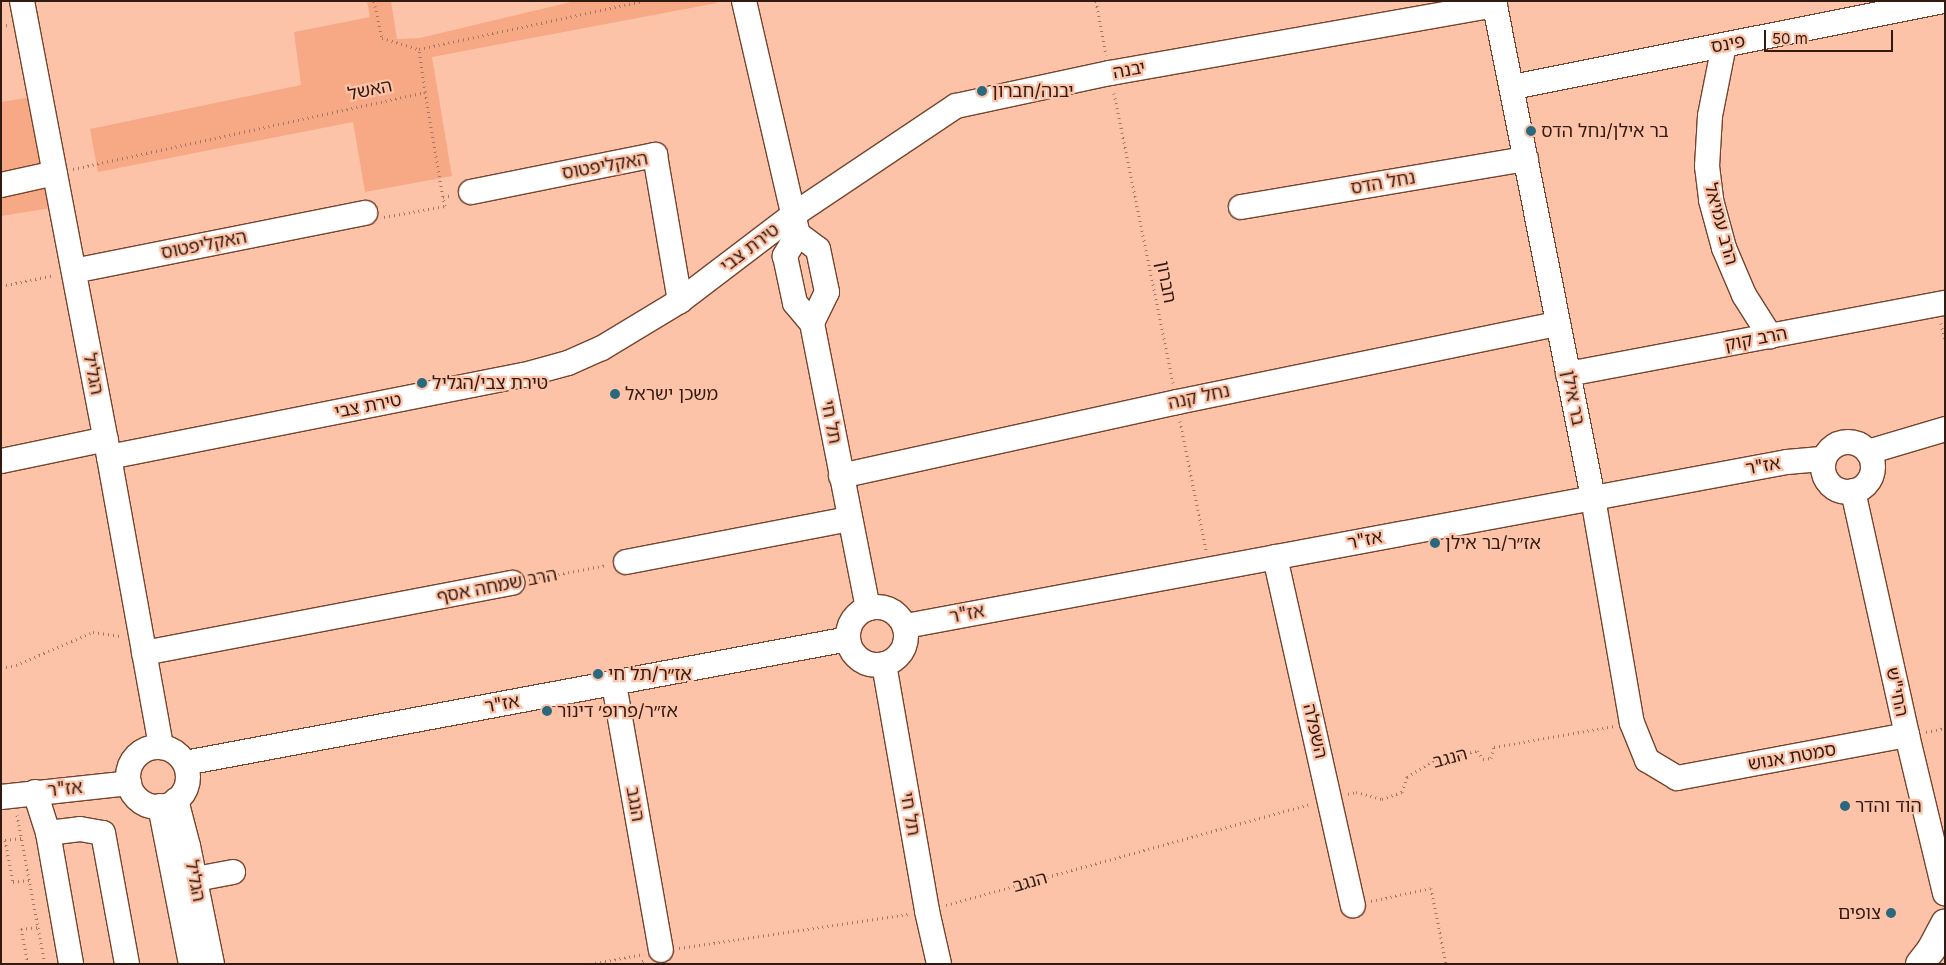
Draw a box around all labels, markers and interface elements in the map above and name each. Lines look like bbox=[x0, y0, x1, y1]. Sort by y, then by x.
scale bar bbox=[1766, 20, 1895, 52]
text: 50 m bbox=[1772, 29, 1808, 48]
street label: פינס bbox=[1709, 30, 1747, 58]
street label: יבנה bbox=[1111, 57, 1147, 83]
street label: האשל bbox=[346, 75, 394, 105]
place label: יבנה/חברון bbox=[992, 80, 1074, 102]
marker: יבנה/חברון bbox=[976, 85, 988, 97]
place label: בר אילן/נחל הדס bbox=[1541, 120, 1669, 142]
marker: בר אילן/נחל הדס bbox=[1525, 125, 1537, 137]
street label: האקליפטוס bbox=[560, 148, 650, 184]
street label: נחל הדס bbox=[1349, 167, 1417, 199]
street label: הרב עמיאל bbox=[1700, 181, 1742, 267]
street label: טירת צבי bbox=[716, 219, 784, 277]
street label: האקליפטוס bbox=[159, 226, 249, 264]
street label: חברון bbox=[1151, 259, 1181, 305]
street label: הרב קוק bbox=[1723, 322, 1789, 356]
street label: הגליל bbox=[78, 351, 108, 397]
street label: בר אילן bbox=[1557, 368, 1589, 428]
place label: טירת צבי/הגליל bbox=[432, 372, 548, 394]
marker: טירת צבי/הגליל bbox=[416, 377, 428, 389]
street label: נחל קנה bbox=[1166, 380, 1232, 414]
place label: משכן ישראל bbox=[625, 383, 718, 405]
marker: משכן ישראל bbox=[609, 388, 621, 400]
street label: טירת צבי bbox=[333, 389, 403, 423]
street label: תל חי bbox=[816, 398, 846, 446]
street label: אז"ר bbox=[1744, 452, 1782, 480]
street label: אז"ר bbox=[1346, 526, 1384, 554]
place label: אז״ר/בר אילן bbox=[1445, 532, 1541, 554]
marker: אז״ר/בר אילן bbox=[1429, 537, 1441, 549]
street label: הרב שמחה אסף bbox=[435, 564, 559, 608]
street label: אז"ר bbox=[948, 600, 986, 628]
place label: אז״ר/תל חי bbox=[608, 663, 692, 685]
street label: החי"ש bbox=[1881, 665, 1913, 719]
marker: אז״ר/תל חי bbox=[592, 668, 604, 680]
street label: אז"ר bbox=[483, 690, 521, 718]
place label: אז״ר/פרופ׳ דינור bbox=[557, 700, 678, 722]
street label: השפלה bbox=[1298, 701, 1332, 761]
marker: אז״ר/פרופ׳ דינור bbox=[541, 705, 553, 717]
street label: סמטת אנוש bbox=[1746, 739, 1838, 775]
street label: הנגב bbox=[1430, 743, 1470, 773]
street label: אז"ר bbox=[46, 776, 84, 802]
street label: הנגב bbox=[621, 785, 649, 823]
street label: תל חי bbox=[896, 790, 924, 838]
place label: הוד והדר bbox=[1855, 795, 1922, 817]
marker: הוד והדר bbox=[1839, 800, 1851, 812]
street label: הגליל bbox=[180, 858, 210, 904]
street label: הנגב bbox=[1010, 867, 1050, 897]
place label: צופים bbox=[1838, 902, 1881, 924]
marker: צופים bbox=[1885, 907, 1897, 919]

